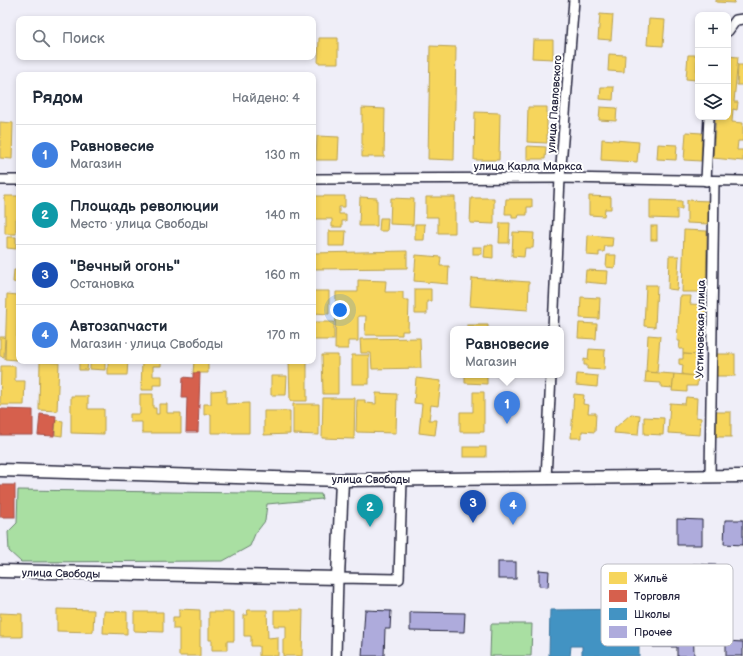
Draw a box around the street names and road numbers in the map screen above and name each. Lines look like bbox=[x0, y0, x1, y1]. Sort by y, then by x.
street label: улица Павловского bbox=[545, 54, 564, 153]
street label: улица Карла Маркса bbox=[474, 160, 583, 173]
street label: Устиновская улица bbox=[693, 279, 708, 378]
street label: улица Свободы bbox=[332, 473, 410, 486]
street label: улица Свободы bbox=[22, 566, 100, 581]

